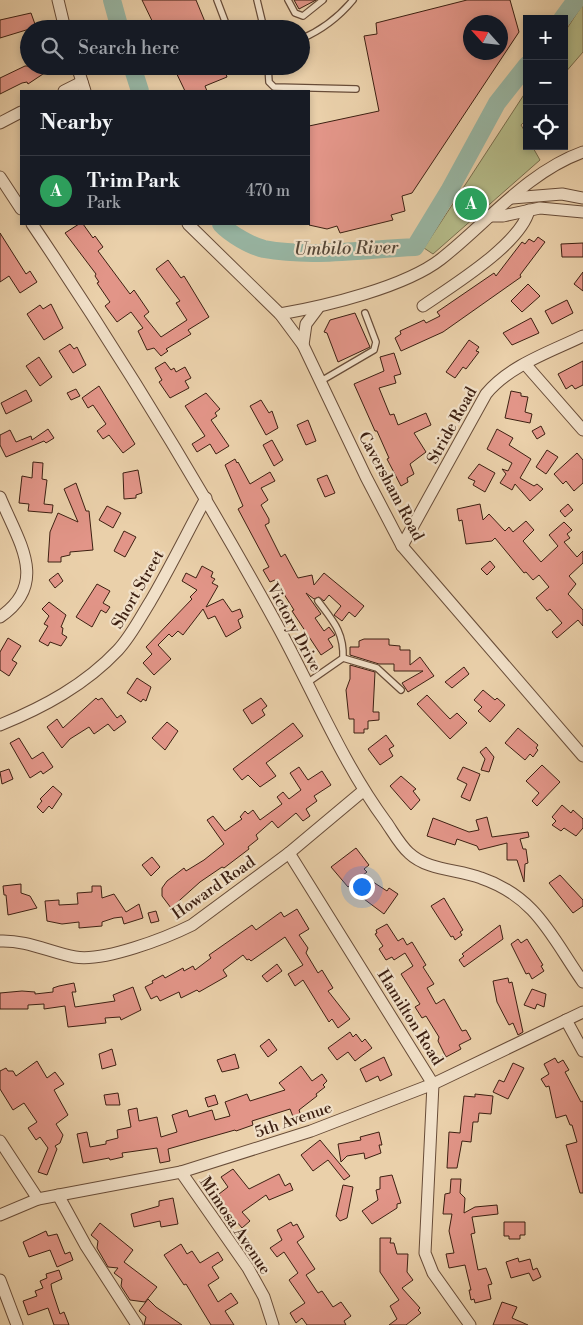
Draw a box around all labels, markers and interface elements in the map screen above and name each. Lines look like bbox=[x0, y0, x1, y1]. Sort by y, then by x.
north arrow bbox=[463, 15, 508, 60]
map controls bbox=[523, 15, 568, 150]
button: + bbox=[523, 15, 568, 60]
search box bbox=[20, 20, 310, 75]
icon: search bbox=[38, 34, 66, 62]
text: Search here bbox=[78, 36, 179, 60]
button: − bbox=[523, 60, 568, 105]
button: locate bbox=[523, 105, 568, 150]
text: Nearby bbox=[40, 110, 113, 136]
text: Trim Park bbox=[87, 169, 180, 193]
text: A bbox=[50, 181, 62, 201]
text: 470 m bbox=[246, 181, 290, 201]
pin: A bbox=[455, 185, 487, 223]
text: Park bbox=[87, 193, 120, 213]
water label: Umbilo River bbox=[293, 236, 399, 261]
street label: Stride Road bbox=[423, 383, 481, 467]
street label: Caversham Road bbox=[354, 428, 428, 544]
street label: Short Street bbox=[107, 546, 169, 632]
street label: Victory Drive bbox=[262, 579, 326, 675]
street label: Howard Road bbox=[168, 852, 259, 924]
your location bbox=[349, 874, 375, 900]
street label: Hamilton Road bbox=[373, 966, 448, 1069]
street label: 5th Avenue bbox=[252, 1097, 335, 1142]
street label: Mimosa Avenue bbox=[195, 1173, 275, 1278]

